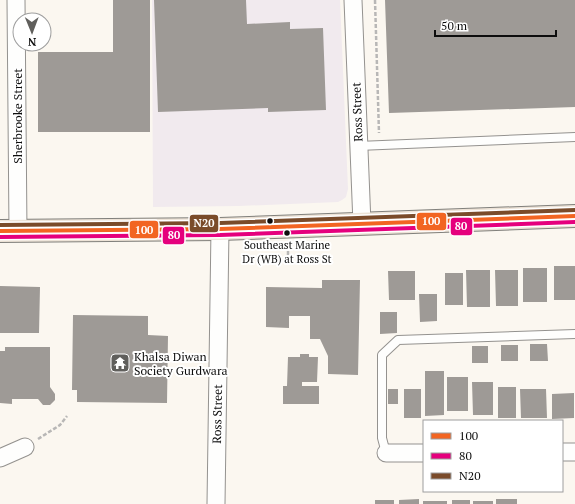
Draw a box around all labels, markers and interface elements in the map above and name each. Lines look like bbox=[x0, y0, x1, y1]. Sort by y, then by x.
north arrow bbox=[12, 12, 52, 52]
scale bar bbox=[435, 12, 556, 38]
text: 50 m bbox=[441, 18, 468, 33]
text: N bbox=[27, 35, 36, 49]
street label: Sherbrooke Street bbox=[10, 68, 25, 164]
street label: Ross Street bbox=[348, 82, 366, 142]
line badge: 100 bbox=[416, 212, 447, 231]
line badge: N20 bbox=[189, 214, 219, 233]
text: 100 bbox=[422, 214, 440, 228]
text: N20 bbox=[194, 216, 214, 230]
unlabelled marker bbox=[265, 216, 275, 226]
line badge: 80 bbox=[450, 217, 473, 236]
text: 80 bbox=[455, 219, 467, 233]
line badge: 100 bbox=[129, 220, 159, 239]
text: 100 bbox=[135, 223, 153, 237]
line badge: 80 bbox=[162, 226, 185, 245]
text: 80 bbox=[168, 228, 180, 242]
marker: Southeast Marine Dr (WB) at Ross St bbox=[282, 228, 292, 238]
place label: Southeast Marine Dr (WB) at Ross St bbox=[242, 238, 332, 266]
place label: Khalsa Diwan Society Gurdwara bbox=[134, 349, 228, 378]
temple icon: Khalsa Diwan Society Gurdwara bbox=[109, 352, 131, 374]
street label: Ross Street bbox=[209, 384, 225, 444]
legend bbox=[423, 420, 563, 492]
text: 100 bbox=[459, 428, 478, 443]
text: 80 bbox=[459, 448, 472, 463]
text: N20 bbox=[459, 468, 481, 483]

